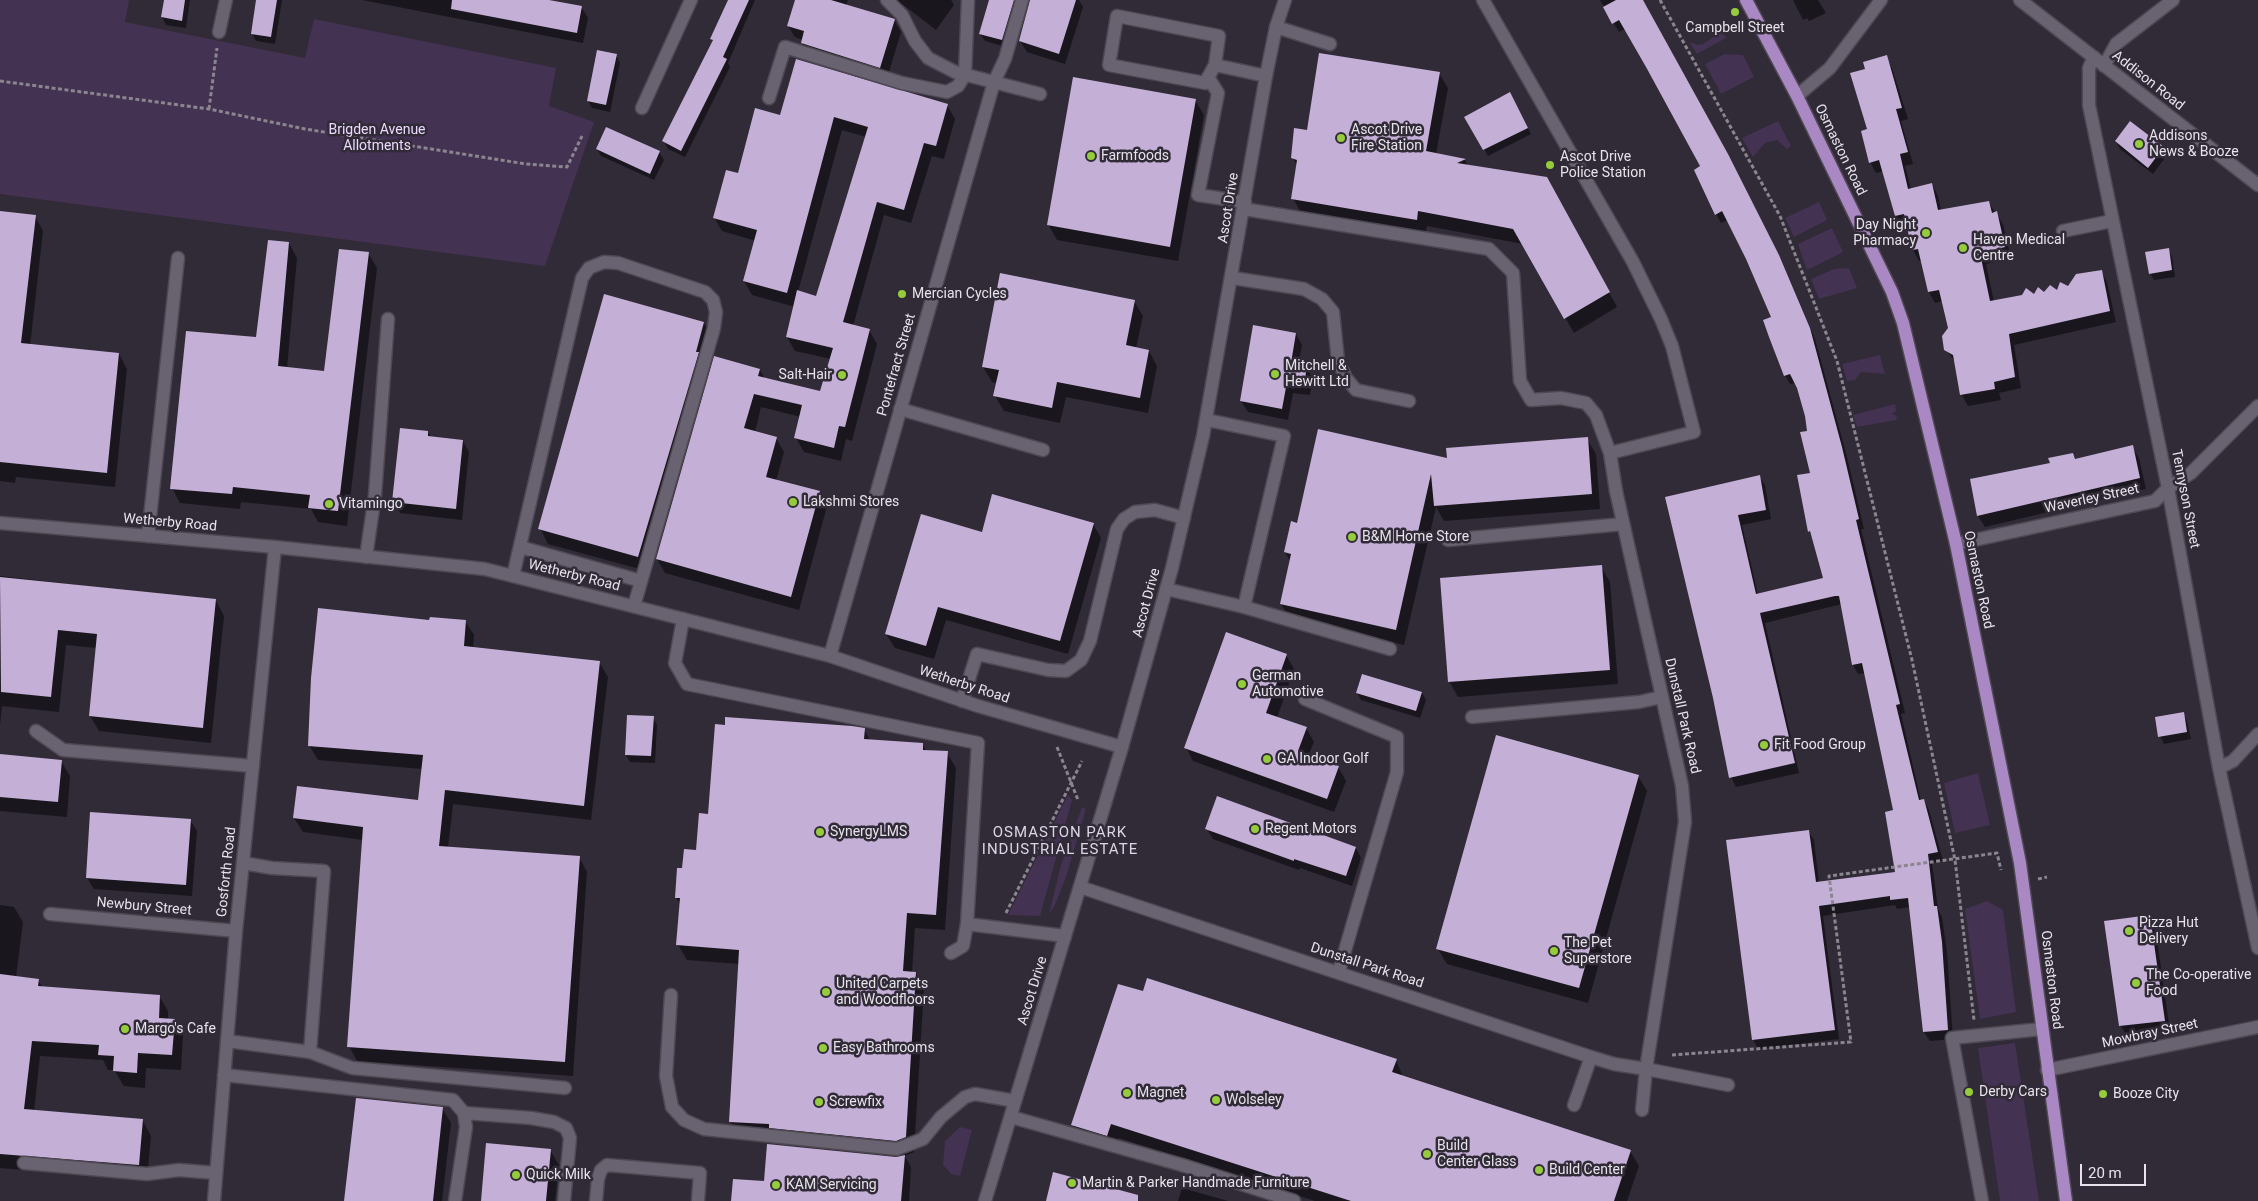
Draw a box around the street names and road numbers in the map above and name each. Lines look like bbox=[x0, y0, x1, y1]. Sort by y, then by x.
street label: Addison Road bbox=[2109, 48, 2187, 114]
street label: Osmaston Road bbox=[1811, 101, 1869, 199]
street label: Ascot Drive bbox=[1215, 172, 1243, 244]
street label: Pontefract Street bbox=[874, 312, 920, 418]
street label: Tennyson Street bbox=[2167, 448, 2203, 550]
street label: Waverley Street bbox=[2043, 481, 2141, 517]
street label: Wetherby Road bbox=[122, 511, 218, 535]
street label: Osmaston Road bbox=[1959, 529, 1997, 631]
street label: Wetherby Road bbox=[526, 556, 622, 596]
street label: Ascot Drive bbox=[1130, 566, 1164, 640]
street label: Dunstall Park Road bbox=[1661, 657, 1703, 775]
street label: Wetherby Road bbox=[917, 662, 1011, 708]
street label: Gosforth Road bbox=[214, 826, 240, 918]
street label: Newbury Street bbox=[96, 894, 192, 920]
street label: Osmaston Road bbox=[2037, 929, 2065, 1031]
street label: Dunstall Park Road bbox=[1308, 940, 1426, 992]
street label: Ascot Drive bbox=[1015, 955, 1051, 1027]
street label: Mowbray Street bbox=[2101, 1016, 2199, 1052]

